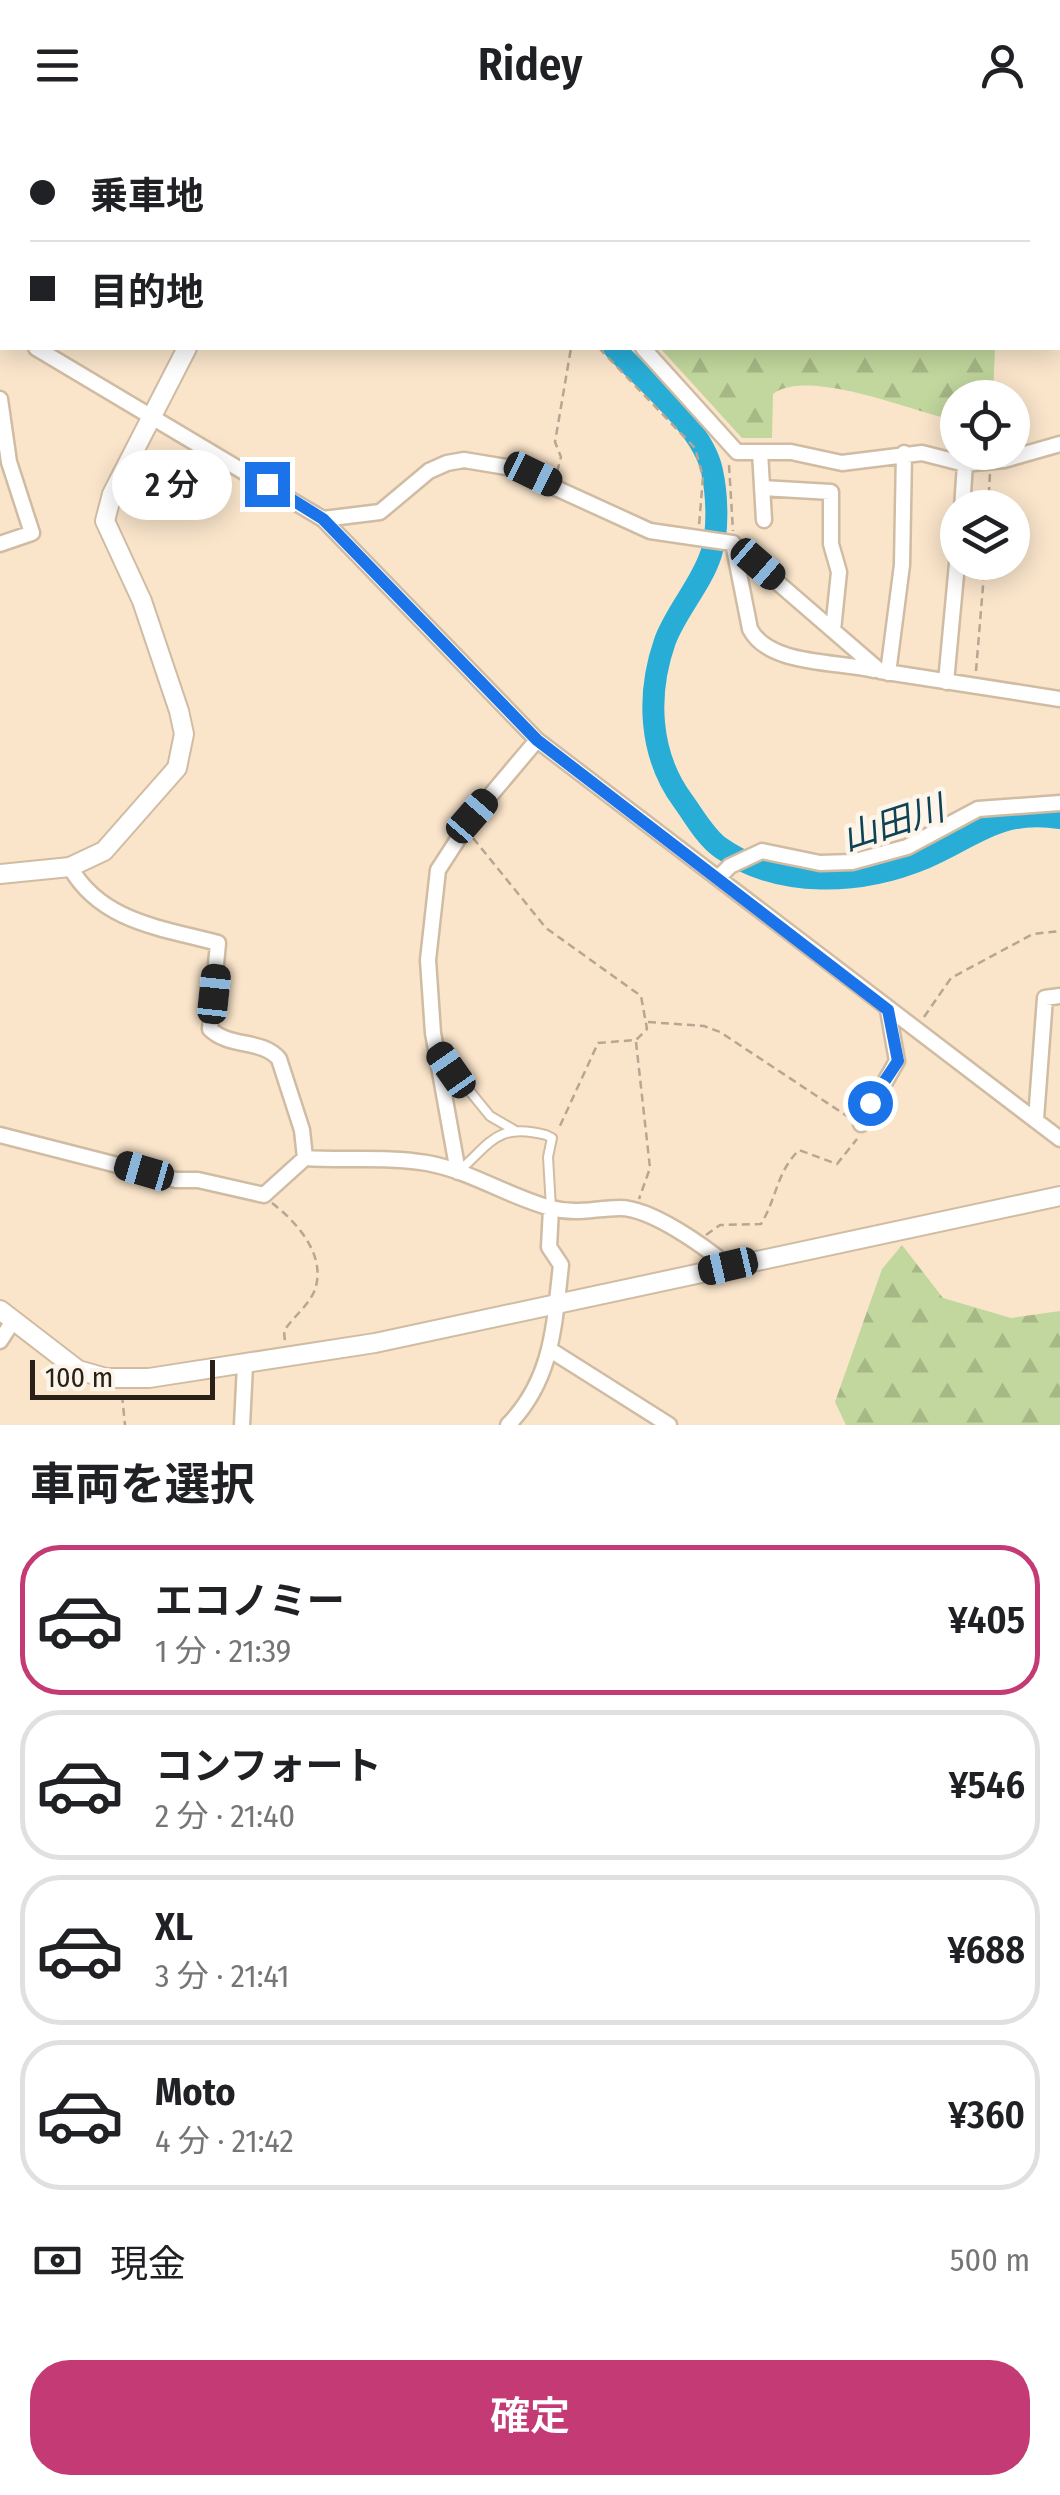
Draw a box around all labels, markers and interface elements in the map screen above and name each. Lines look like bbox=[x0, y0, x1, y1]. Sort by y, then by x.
icon: menu bbox=[30, 38, 85, 93]
text: Ridey bbox=[478, 38, 582, 92]
icon: person bbox=[975, 38, 1030, 93]
text: 乗車地 bbox=[90, 173, 204, 219]
text: 目的地 bbox=[90, 269, 204, 315]
map controls bbox=[940, 380, 1030, 580]
button: locate bbox=[940, 380, 1030, 470]
car bbox=[499, 447, 567, 501]
callout: 2 分 bbox=[112, 449, 232, 519]
route end bbox=[245, 462, 290, 507]
text: 2 分 bbox=[145, 466, 199, 504]
button: layers bbox=[940, 490, 1030, 580]
car bbox=[726, 533, 790, 595]
car bbox=[441, 784, 503, 848]
water label: 山田川 bbox=[837, 786, 953, 859]
car bbox=[196, 963, 232, 1025]
car bbox=[422, 1037, 480, 1103]
route start bbox=[848, 1081, 893, 1126]
car bbox=[111, 1148, 177, 1194]
car bbox=[695, 1245, 761, 1287]
scale bar bbox=[30, 1355, 215, 1400]
text: 100 m bbox=[45, 1361, 113, 1394]
text: 車両を選択 bbox=[30, 1458, 255, 1512]
icon: car bbox=[35, 1575, 125, 1665]
text: エコノミー bbox=[155, 1578, 345, 1624]
text: ¥405 bbox=[948, 1597, 1025, 1643]
text: 1 分 · 21:39 bbox=[155, 1632, 291, 1670]
icon: car bbox=[35, 1740, 125, 1830]
text: コンフォート bbox=[155, 1743, 382, 1789]
text: ¥546 bbox=[949, 1762, 1025, 1808]
text: 2 分 · 21:40 bbox=[155, 1797, 295, 1835]
text: XL bbox=[155, 1904, 193, 1950]
icon: car bbox=[35, 1905, 125, 1995]
text: ¥688 bbox=[947, 1927, 1025, 1973]
text: 3 分 · 21:41 bbox=[155, 1957, 290, 1995]
text: Moto bbox=[155, 2069, 236, 2115]
icon: car bbox=[35, 2070, 125, 2160]
text: ¥360 bbox=[948, 2092, 1025, 2138]
text: 4 分 · 21:42 bbox=[155, 2122, 294, 2160]
icon: cash bbox=[30, 2233, 85, 2288]
text: 現金 bbox=[110, 2241, 186, 2287]
text: 500 m bbox=[950, 2241, 1030, 2279]
button: 確定 bbox=[30, 2360, 1030, 2475]

